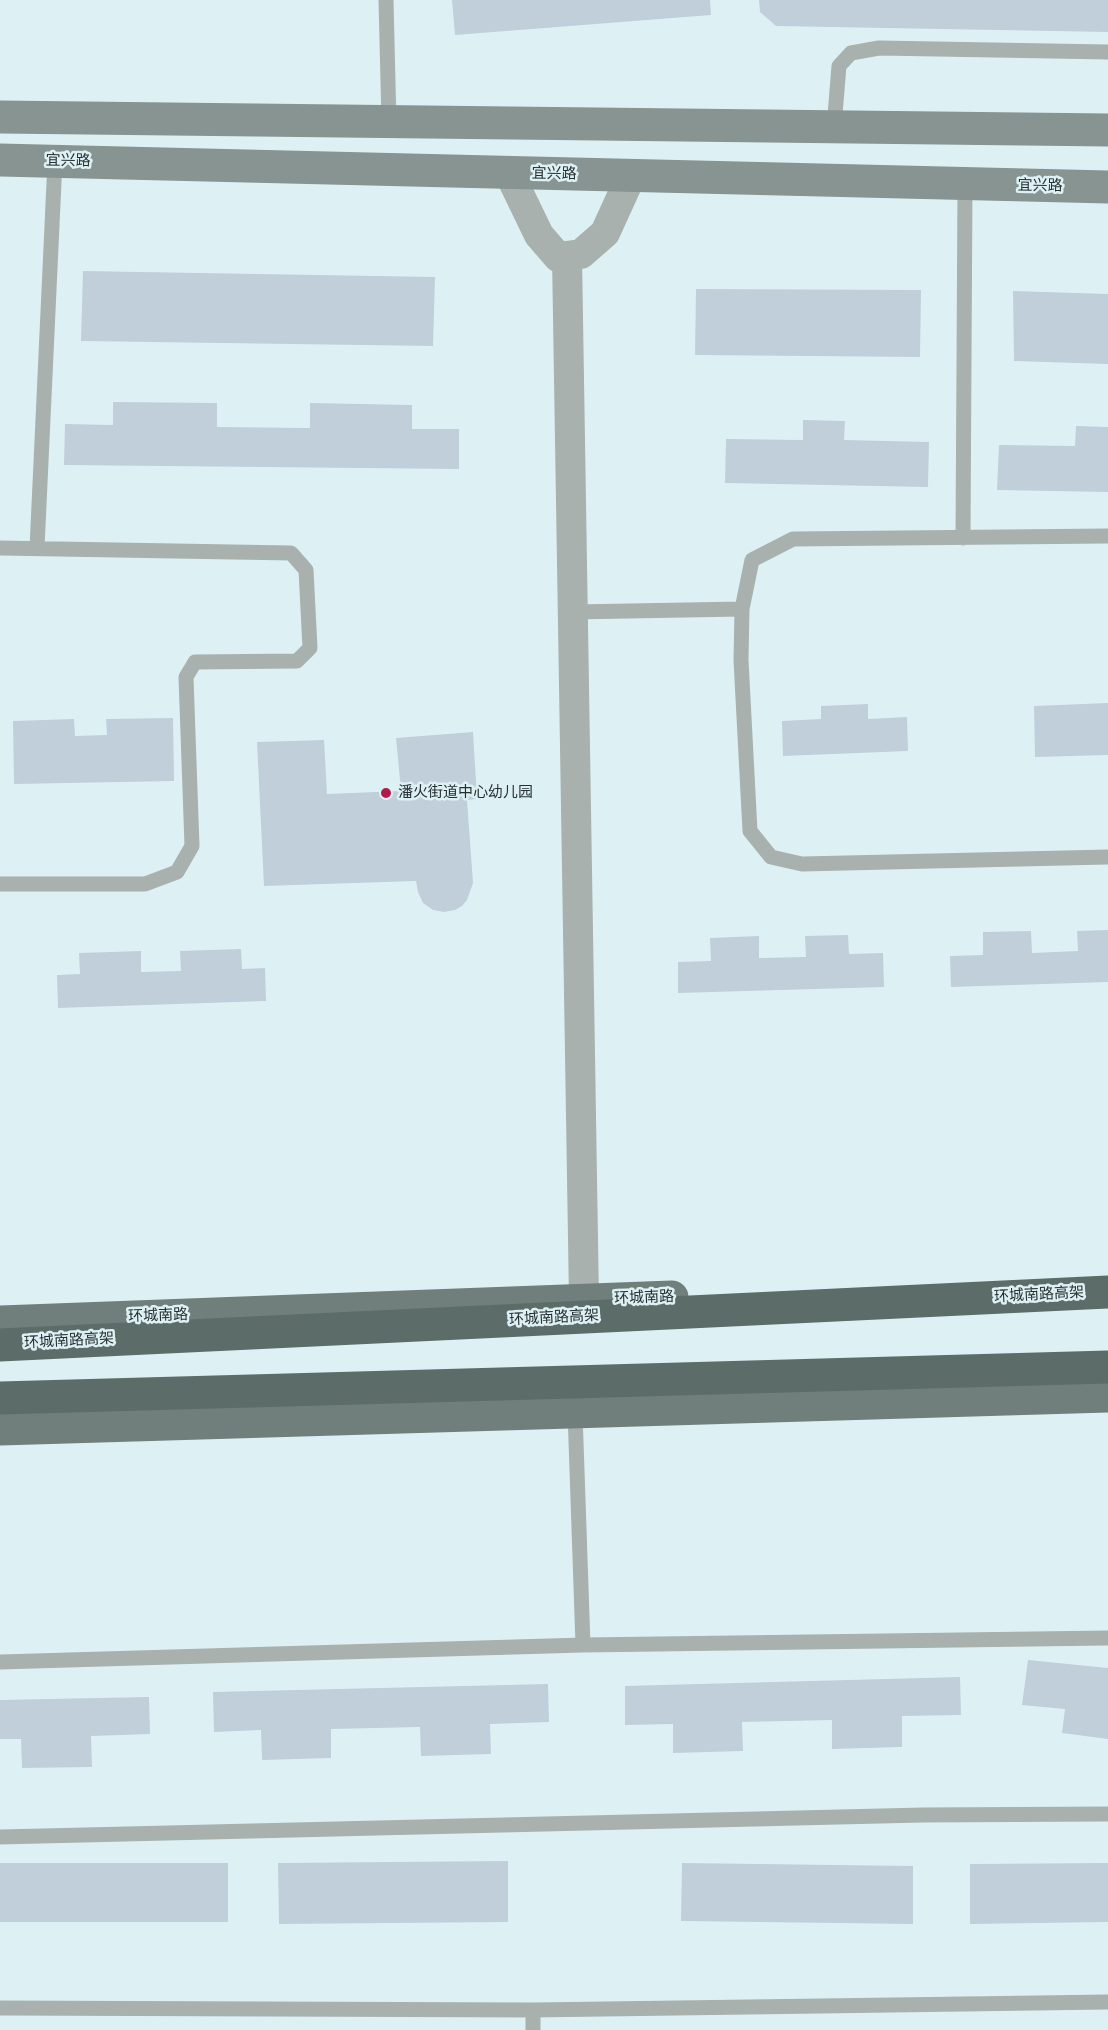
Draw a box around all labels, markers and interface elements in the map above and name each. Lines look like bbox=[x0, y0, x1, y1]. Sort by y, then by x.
street label: 宜兴路 bbox=[45, 152, 91, 170]
street label: 宜兴路 bbox=[531, 165, 577, 183]
street label: 宜兴路 bbox=[1017, 177, 1063, 195]
place label: 潘火街道中心幼儿园 bbox=[398, 784, 533, 802]
marker: 潘火街道中心幼儿园 bbox=[379, 786, 393, 800]
street label: 环城南路高架 bbox=[994, 1284, 1084, 1306]
street label: 环城南路 bbox=[614, 1288, 674, 1308]
street label: 环城南路 bbox=[128, 1306, 188, 1326]
street label: 环城南路高架 bbox=[509, 1307, 599, 1329]
street label: 环城南路高架 bbox=[24, 1330, 114, 1352]

